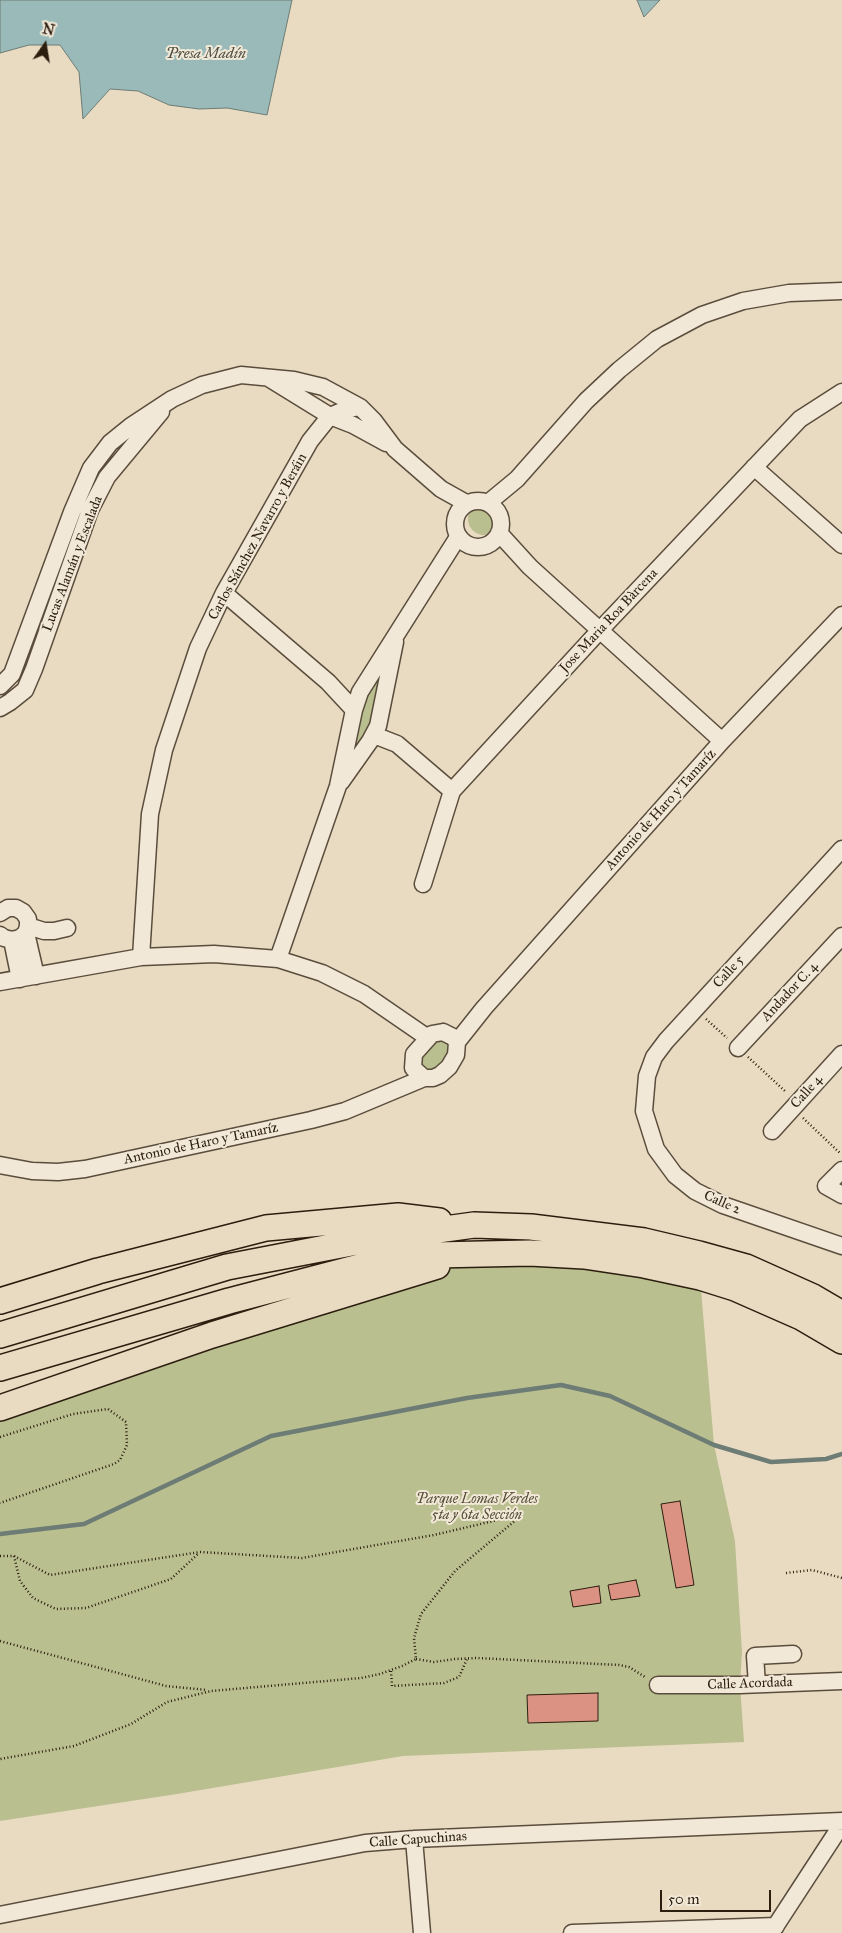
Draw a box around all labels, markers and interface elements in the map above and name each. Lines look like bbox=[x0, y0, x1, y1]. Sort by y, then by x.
north arrow bbox=[20, 20, 70, 70]
text: N bbox=[41, 20, 56, 40]
water label: Presa Madín bbox=[166, 45, 246, 63]
street label: Carlos Sánchez Navarro y Beráin bbox=[205, 451, 311, 623]
street label: Lucas Alamán y Escalada bbox=[39, 494, 107, 634]
street label: Jose Maria Roa Bàrcena bbox=[556, 565, 662, 677]
street label: Antonio de Haro y Tamaríz bbox=[602, 746, 720, 874]
street label: Calle 5 bbox=[710, 952, 748, 992]
street label: Andador C. 4 bbox=[758, 959, 822, 1025]
street label: Calle 4 bbox=[787, 1072, 827, 1112]
street label: Antonio de Haro y Tamaríz bbox=[122, 1119, 280, 1169]
street label: Calle 2 bbox=[701, 1187, 743, 1219]
park label: Parque Lomas Verdes 5ta y 6ta Sección bbox=[416, 1492, 538, 1524]
street label: Calle Acordada bbox=[707, 1674, 793, 1694]
street label: Calle Capuchinas bbox=[369, 1828, 467, 1852]
scale bar bbox=[662, 1880, 773, 1912]
text: 50 m bbox=[668, 1890, 700, 1908]

